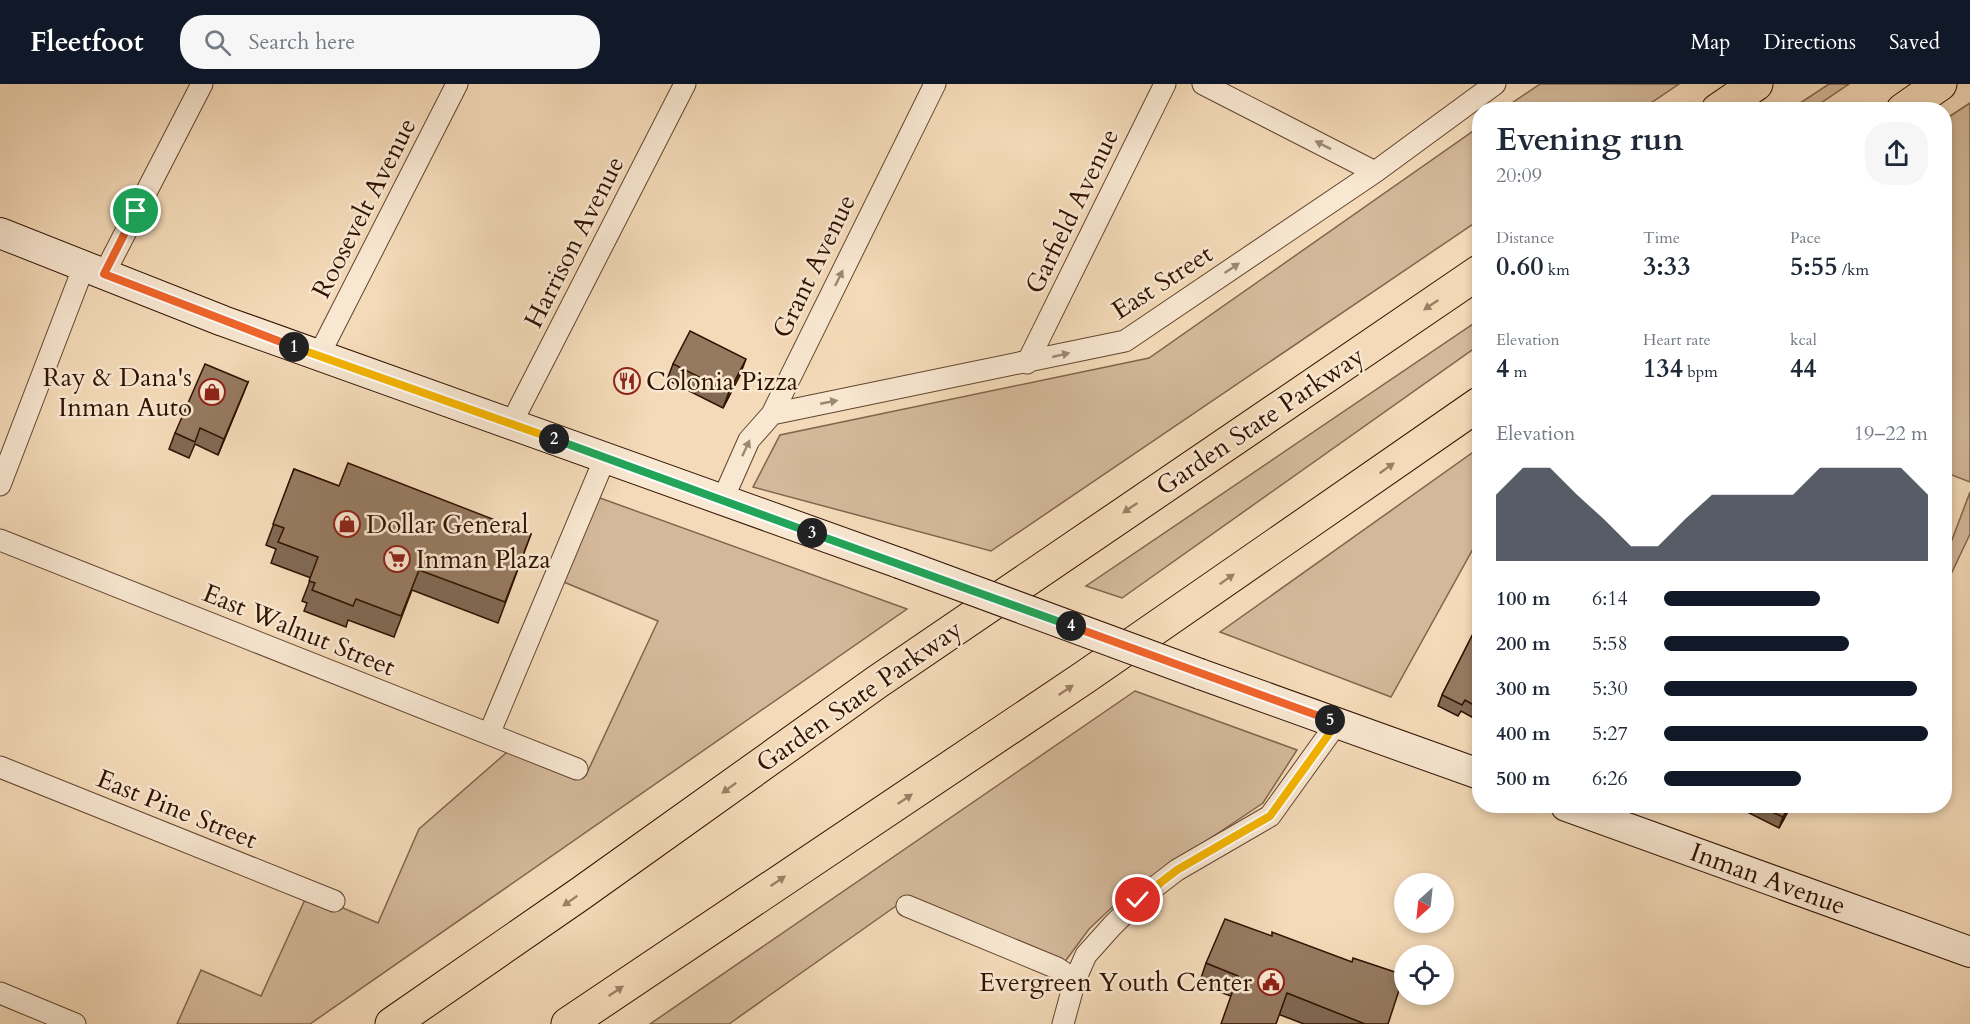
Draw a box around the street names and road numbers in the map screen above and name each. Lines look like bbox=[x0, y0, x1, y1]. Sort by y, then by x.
street label: Roosevelt Avenue bbox=[304, 112, 424, 304]
street label: Garfield Avenue bbox=[1017, 123, 1127, 299]
street label: Harrison Avenue bbox=[516, 150, 632, 334]
street label: Grant Avenue bbox=[764, 188, 864, 344]
street label: East Street bbox=[1105, 236, 1219, 328]
street label: Garden State Parkway bbox=[1149, 338, 1371, 504]
street label: East Walnut Street bbox=[198, 575, 400, 685]
street label: Garden State Parkway bbox=[749, 612, 969, 780]
street label: East Pine Street bbox=[92, 761, 262, 857]
street label: Inman Avenue bbox=[1685, 835, 1851, 923]

